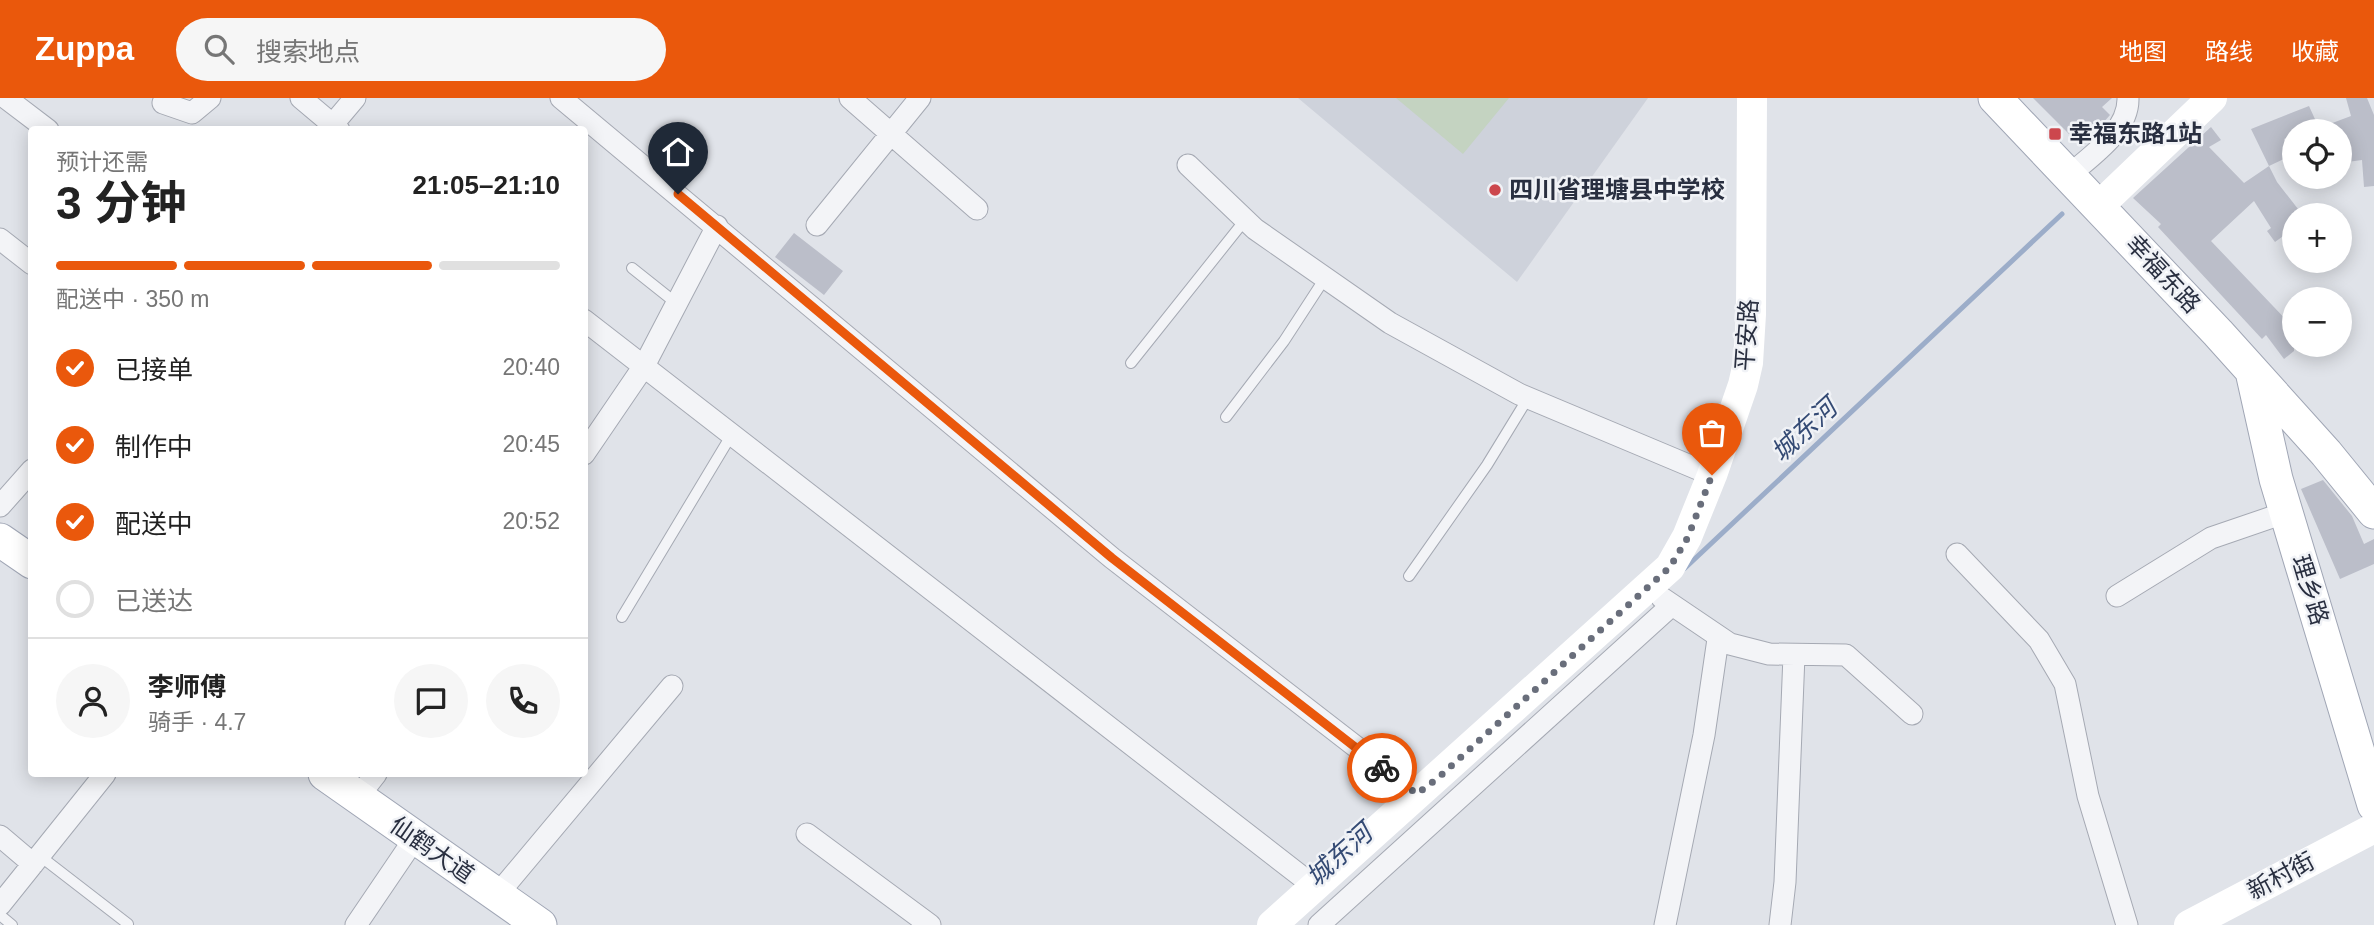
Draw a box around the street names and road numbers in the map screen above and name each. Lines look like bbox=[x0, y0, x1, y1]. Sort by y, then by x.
street label: 幸福东路 bbox=[2121, 229, 2206, 318]
street label: 平安路 bbox=[1731, 298, 1762, 372]
street label: 理乡路 bbox=[2287, 551, 2334, 628]
street label: 仙鹤大道 bbox=[385, 811, 479, 888]
street label: 新村街 bbox=[2243, 847, 2319, 904]

